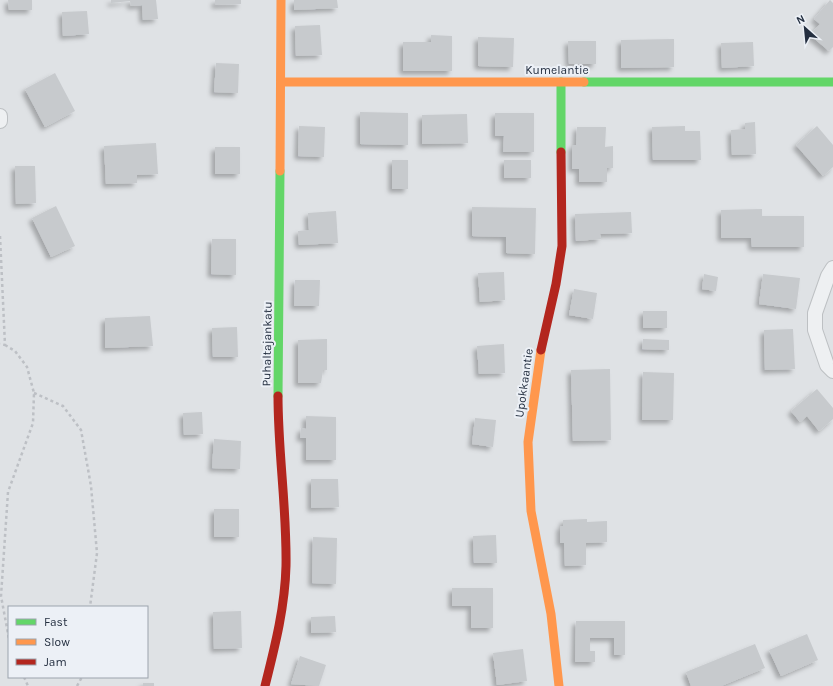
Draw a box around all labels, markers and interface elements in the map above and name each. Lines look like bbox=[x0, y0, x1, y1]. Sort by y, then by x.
north arrow bbox=[785, 8, 825, 48]
text: N bbox=[794, 12, 807, 27]
street label: Kumelantie bbox=[525, 63, 589, 77]
street label: Puhaltajankatu bbox=[259, 301, 275, 387]
street label: Upokkaantie bbox=[512, 348, 536, 418]
legend bbox=[8, 606, 148, 678]
text: Fast bbox=[44, 615, 68, 629]
text: Slow bbox=[44, 635, 70, 649]
text: Jam bbox=[44, 655, 67, 669]

